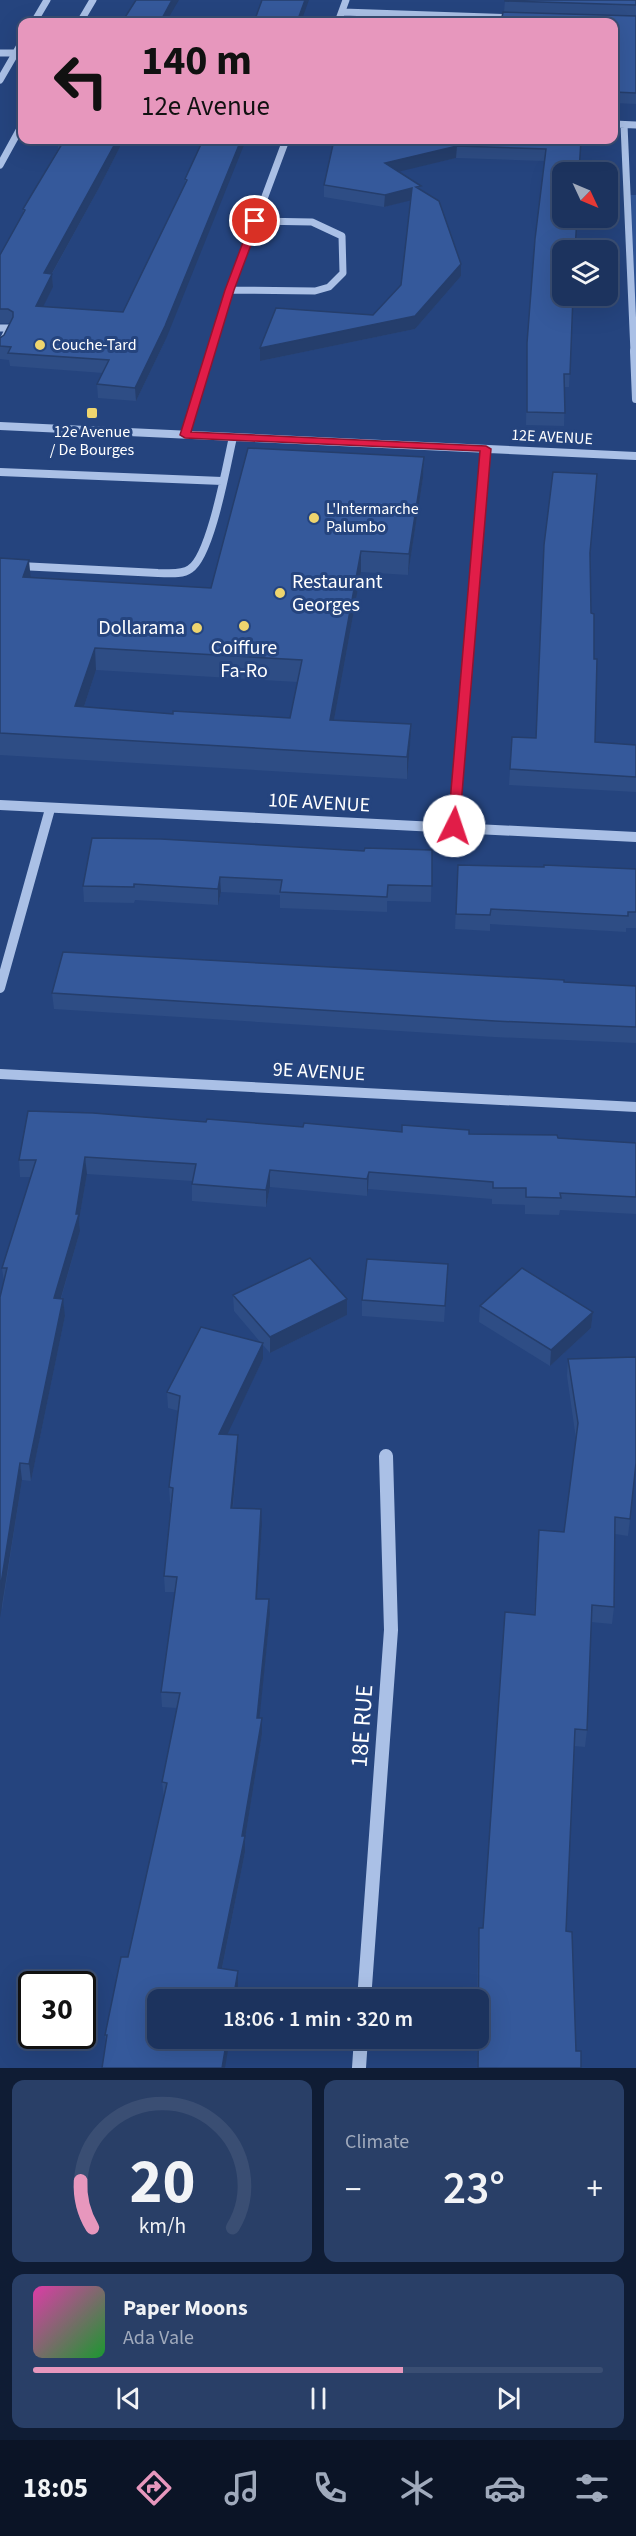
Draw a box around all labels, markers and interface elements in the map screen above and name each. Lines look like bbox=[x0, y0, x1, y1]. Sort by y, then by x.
text: 140 m bbox=[141, 31, 252, 91]
icon: left bbox=[42, 42, 120, 120]
text: 12e Avenue bbox=[141, 87, 270, 126]
north arrow bbox=[552, 162, 618, 228]
map controls bbox=[552, 162, 618, 306]
pin bbox=[229, 195, 280, 246]
icon: arrive bbox=[238, 204, 271, 237]
button: layers bbox=[552, 240, 618, 306]
place label: Couche-Tard bbox=[52, 334, 137, 356]
marker: Couche-Tard bbox=[33, 338, 47, 352]
marker: 12e Avenue / De Bourges bbox=[85, 406, 99, 420]
place label: 12e Avenue / De Bourges bbox=[50, 421, 135, 461]
street label: 12E AVENUE bbox=[511, 424, 593, 450]
place label: L'Intermarche Palumbo bbox=[326, 498, 419, 538]
marker: L'Intermarche Palumbo bbox=[307, 511, 321, 525]
place label: Restaurant Georges bbox=[292, 568, 383, 619]
marker: Restaurant Georges bbox=[273, 586, 287, 600]
place label: Dollarama bbox=[98, 614, 185, 642]
marker: Coiffure Fa-Ro bbox=[237, 619, 251, 633]
marker: Dollarama bbox=[190, 621, 204, 635]
place label: Coiffure Fa-Ro bbox=[211, 634, 277, 685]
street label: 10E AVENUE bbox=[267, 786, 371, 820]
position arrow bbox=[422, 794, 486, 858]
street label: 9E AVENUE bbox=[272, 1056, 366, 1088]
street label: 18E RUE bbox=[342, 1683, 382, 1769]
speed limit sign: 30 bbox=[18, 1971, 96, 2049]
text: 18:06 · 1 min · 320 m bbox=[223, 2003, 413, 2035]
text: Climate bbox=[345, 2128, 409, 2156]
text: 20 bbox=[129, 2138, 195, 2227]
text: 23° bbox=[443, 2157, 505, 2221]
text: − bbox=[345, 2166, 361, 2213]
text: + bbox=[587, 2166, 603, 2213]
text: km/h bbox=[138, 2211, 186, 2242]
text: Paper Moons bbox=[123, 2292, 248, 2324]
text: Ada Vale bbox=[123, 2324, 194, 2352]
icon: previous bbox=[112, 2382, 145, 2415]
icon: pause bbox=[302, 2382, 335, 2415]
icon: next bbox=[492, 2382, 525, 2415]
icon: directions bbox=[133, 2467, 175, 2509]
icon: music bbox=[221, 2467, 263, 2509]
icon: phone bbox=[309, 2467, 351, 2509]
icon: climate bbox=[396, 2467, 438, 2509]
icon: car bbox=[484, 2467, 526, 2509]
icon: filters bbox=[571, 2467, 613, 2509]
text: 18:05 bbox=[23, 2469, 88, 2508]

